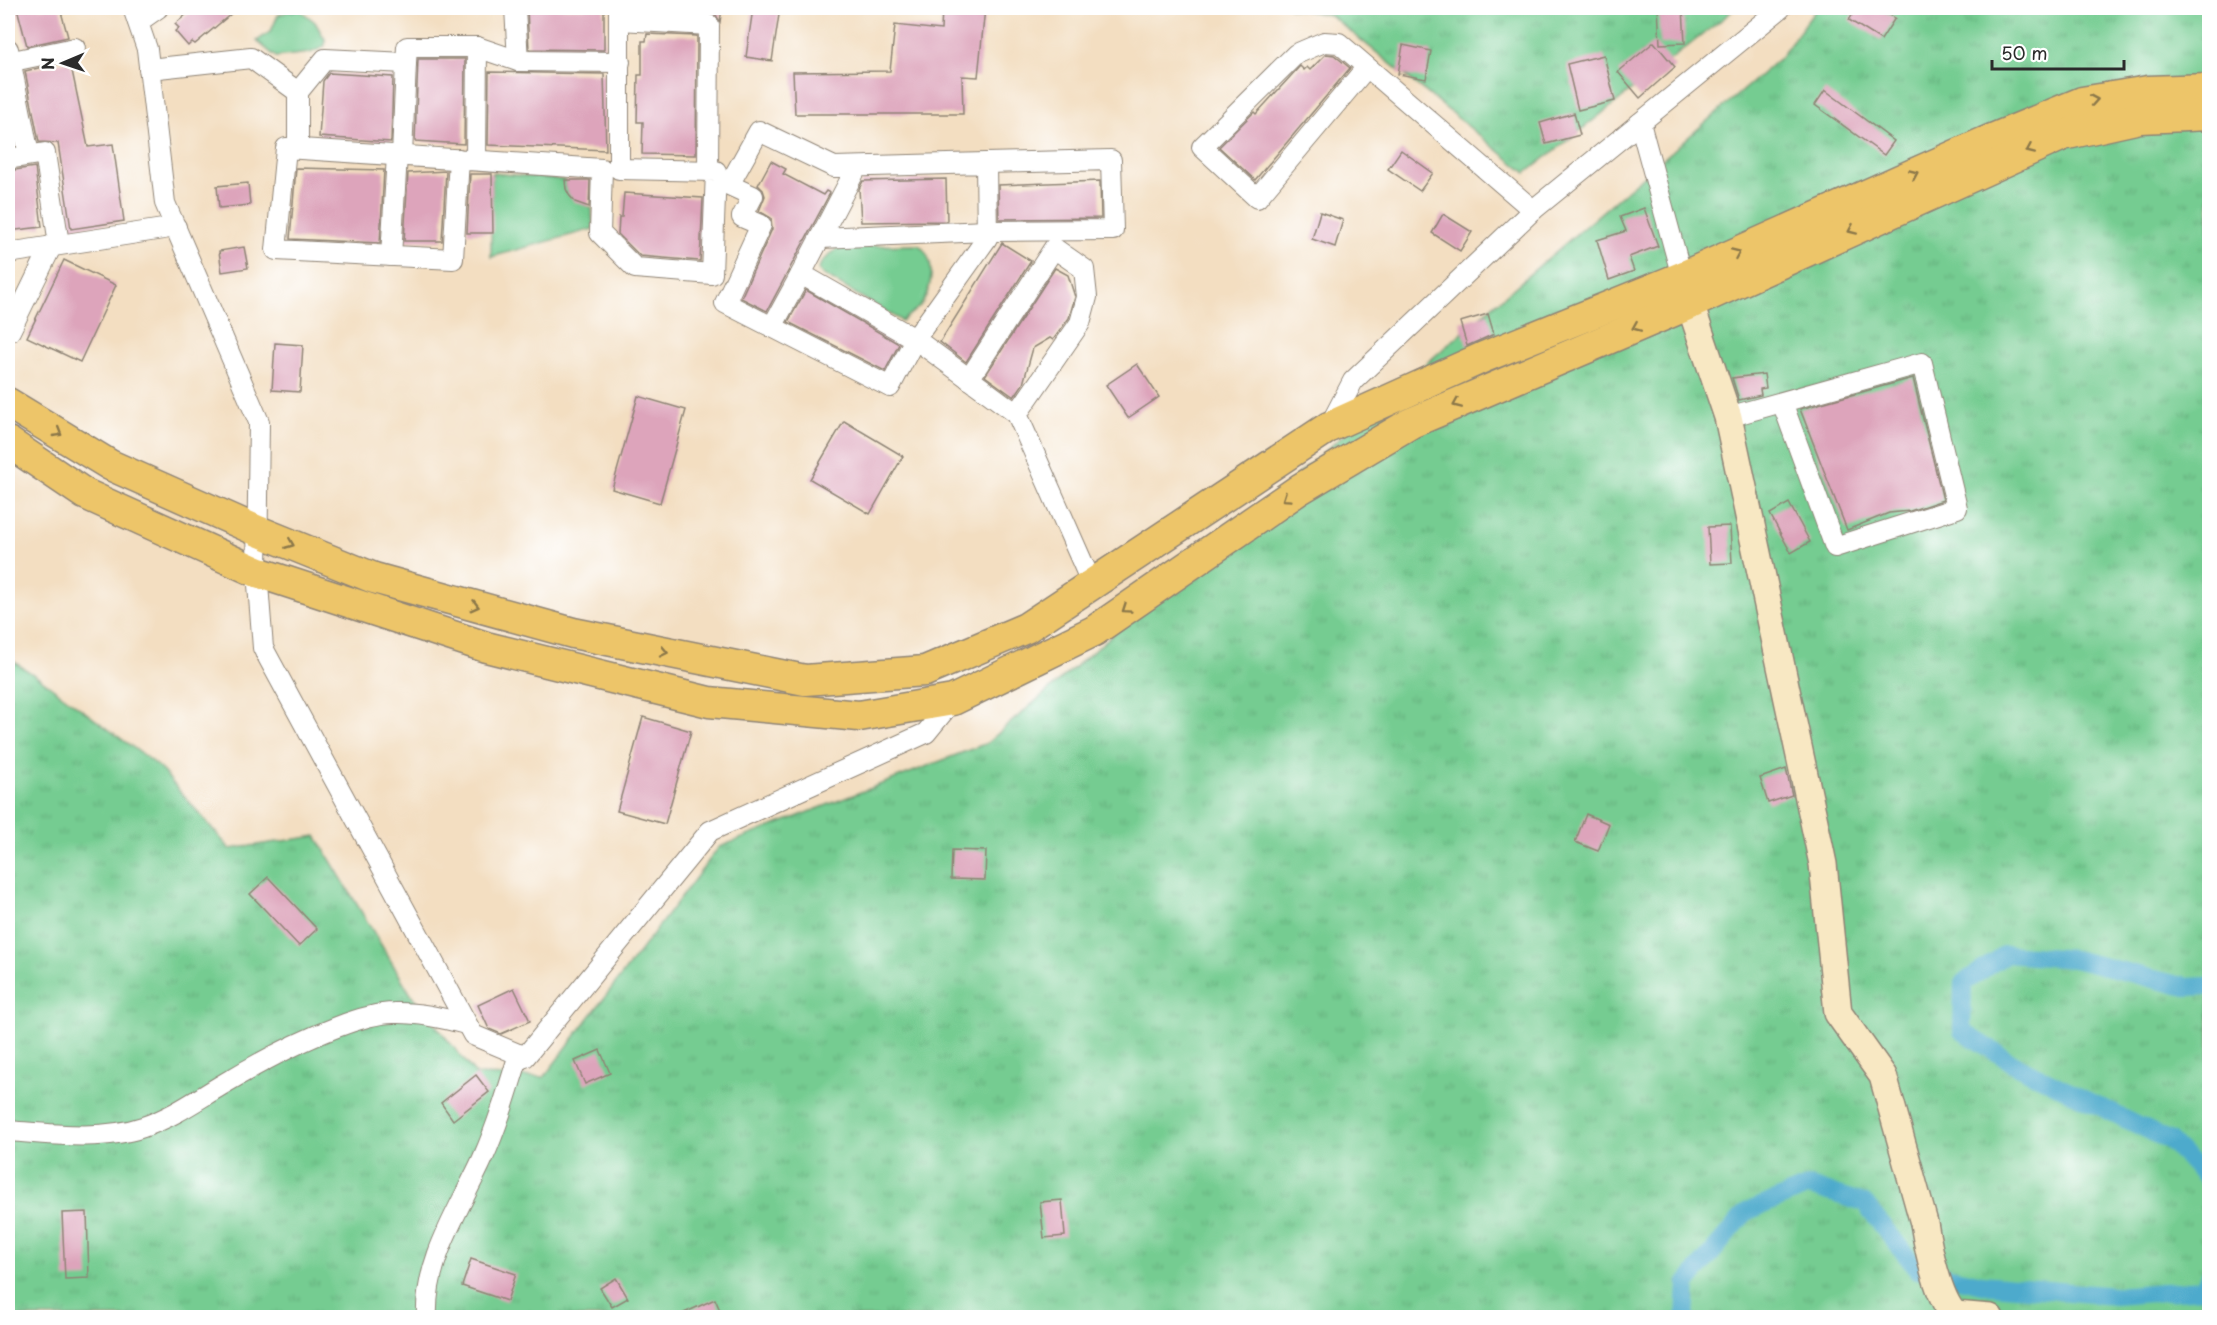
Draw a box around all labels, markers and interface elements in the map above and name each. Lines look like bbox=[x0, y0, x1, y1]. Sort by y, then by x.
north arrow bbox=[33, 33, 93, 93]
scale bar bbox=[1992, 33, 2124, 71]
text: 50 m bbox=[2001, 39, 2048, 66]
text: N bbox=[35, 57, 59, 70]
one-way arrow bbox=[2088, 94, 2098, 107]
one-way arrow bbox=[2025, 143, 2036, 155]
one-way arrow bbox=[1907, 169, 1918, 181]
one-way arrow bbox=[1848, 223, 1859, 235]
one-way arrow bbox=[1729, 249, 1740, 261]
one-way arrow bbox=[1631, 320, 1642, 332]
one-way arrow bbox=[1452, 397, 1463, 409]
one-way arrow bbox=[52, 426, 62, 438]
one-way arrow bbox=[1282, 491, 1293, 502]
one-way arrow bbox=[284, 537, 295, 549]
one-way arrow bbox=[469, 599, 480, 611]
one-way arrow bbox=[1121, 602, 1132, 613]
one-way arrow bbox=[659, 645, 669, 658]

